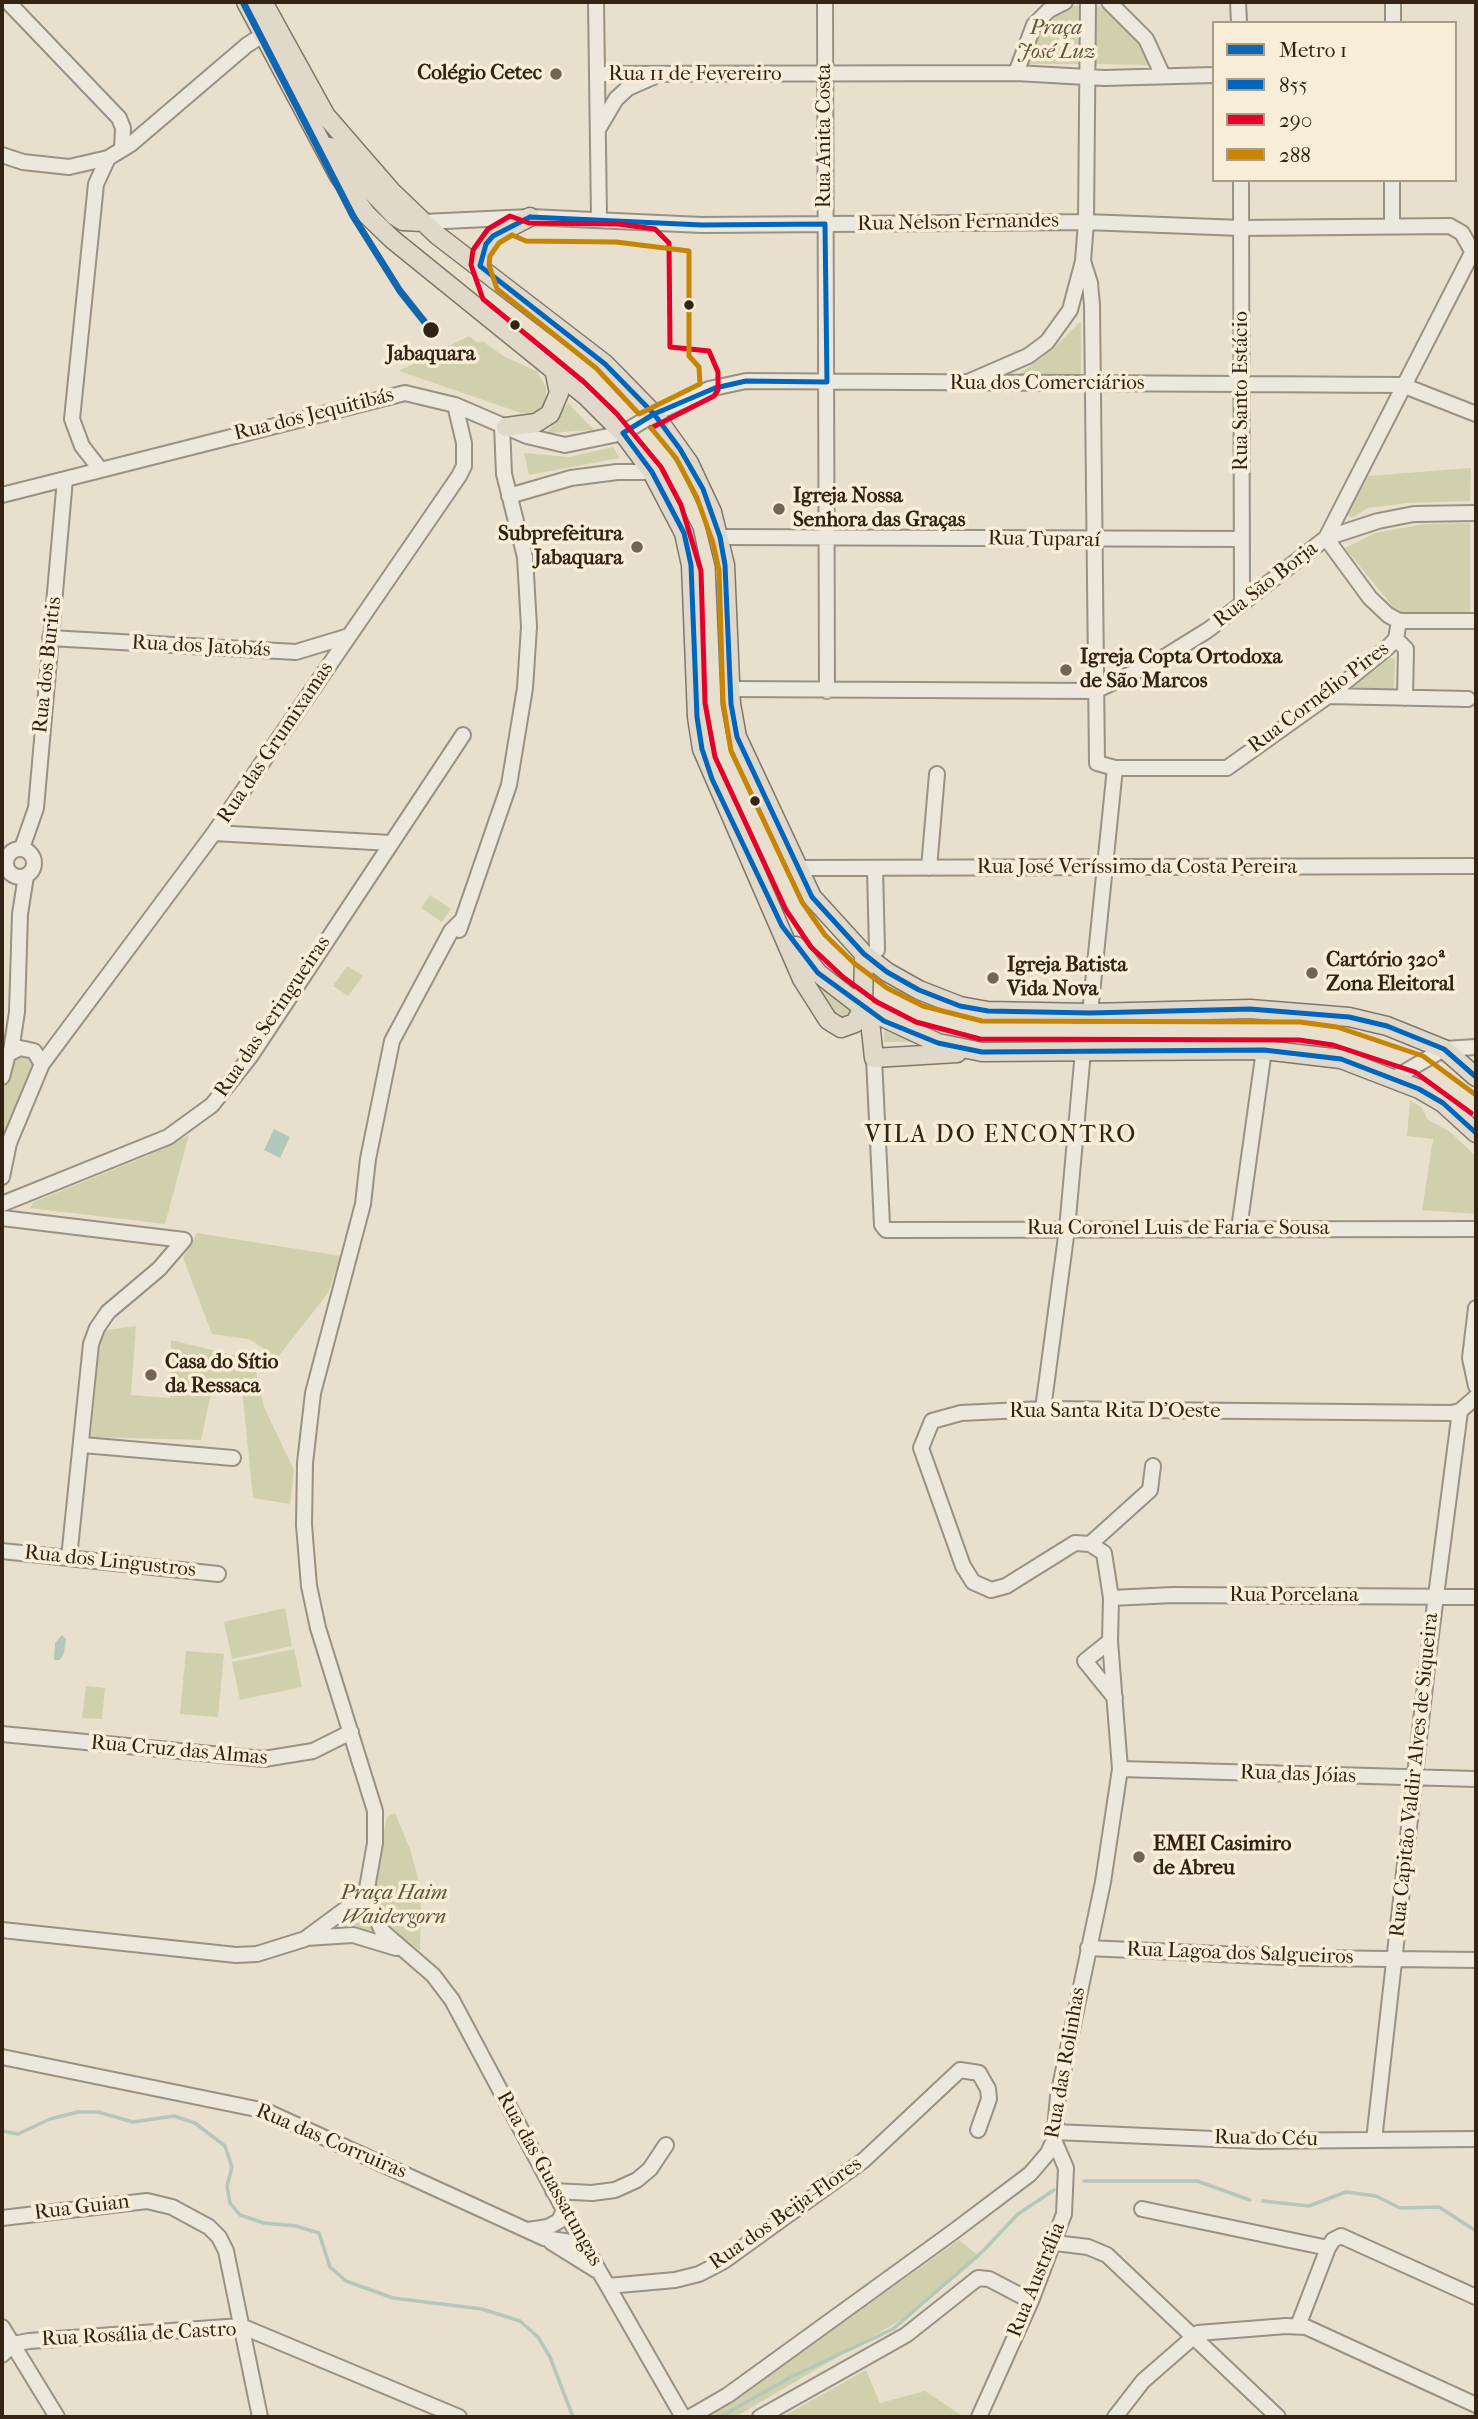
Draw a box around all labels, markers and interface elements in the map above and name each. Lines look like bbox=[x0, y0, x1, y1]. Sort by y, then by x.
park label: Praça José Luz bbox=[1017, 16, 1095, 66]
legend bbox=[1212, 21, 1457, 182]
text: Metro 1 bbox=[1279, 38, 1347, 62]
place label: Colégio Cetec bbox=[417, 61, 542, 87]
street label: Rua 11 de Fevereiro bbox=[608, 62, 782, 88]
street label: Rua Anita Costa bbox=[812, 64, 838, 208]
marker: Colégio Cetec bbox=[548, 66, 564, 82]
text: 855 bbox=[1279, 73, 1308, 97]
text: 290 bbox=[1279, 108, 1312, 132]
text: 288 bbox=[1279, 143, 1311, 167]
street label: Rua Nelson Fernandes bbox=[857, 209, 1059, 237]
unlabelled marker bbox=[682, 298, 696, 312]
street label: Rua Santo Estácio bbox=[1229, 311, 1255, 471]
unlabelled marker bbox=[508, 318, 522, 332]
marker: Jabaquara bbox=[421, 320, 441, 340]
place label: Jabaquara bbox=[387, 342, 475, 368]
street label: Rua dos Comerciários bbox=[949, 371, 1145, 397]
street label: Rua dos Jequitibás bbox=[231, 383, 397, 447]
place label: Igreja Nossa Senhora das Graças bbox=[793, 484, 965, 534]
marker: Igreja Nossa Senhora das Graças bbox=[771, 501, 787, 517]
place label: Subprefeitura Jabaquara bbox=[498, 522, 623, 572]
street label: Rua Tuparaí bbox=[988, 526, 1100, 554]
street label: Rua São Borja bbox=[1209, 537, 1323, 633]
marker: Subprefeitura Jabaquara bbox=[629, 539, 645, 555]
street label: Rua dos Buritis bbox=[28, 595, 68, 735]
street label: Rua dos Jatobás bbox=[131, 631, 271, 663]
street label: Rua Cornélio Pires bbox=[1244, 637, 1394, 759]
place label: Igreja Copta Ortodoxa de São Marcos bbox=[1080, 645, 1282, 695]
street label: Rua das Grumixamas bbox=[213, 657, 339, 829]
marker: Igreja Copta Ortodoxa de São Marcos bbox=[1058, 662, 1074, 678]
unlabelled marker bbox=[748, 794, 762, 808]
street label: Rua José Veríssimo da Costa Pereira bbox=[977, 855, 1297, 881]
street label: Rua das Seringueiras bbox=[210, 931, 336, 1103]
place label: Cartório 320ª Zona Eleitoral bbox=[1326, 948, 1455, 998]
place label: Igreja Batista Vida Nova bbox=[1007, 953, 1127, 1003]
marker: Cartório 320ª Zona Eleitoral bbox=[1304, 965, 1320, 981]
marker: Igreja Batista Vida Nova bbox=[985, 970, 1001, 986]
district label: VILA DO ENCONTRO bbox=[867, 1122, 1135, 1150]
street label: Rua Coronel Luis de Faria e Sousa bbox=[1027, 1216, 1329, 1242]
place label: Casa do Sítio da Ressaca bbox=[165, 1350, 278, 1400]
marker: Casa do Sítio da Ressaca bbox=[143, 1367, 159, 1383]
street label: Rua Santa Rita D'Oeste bbox=[1009, 1399, 1221, 1425]
street label: Rua dos Lingustros bbox=[23, 1540, 197, 1584]
street label: Rua Porcelana bbox=[1229, 1583, 1359, 1609]
street label: Rua Capitão Valdir Alves de Siqueira bbox=[1385, 1611, 1445, 1939]
street label: Rua Cruz das Almas bbox=[89, 1731, 269, 1771]
street label: Rua das Jóias bbox=[1240, 1760, 1356, 1790]
place label: EMEI Casimiro de Abreu bbox=[1153, 1832, 1291, 1882]
marker: EMEI Casimiro de Abreu bbox=[1131, 1849, 1147, 1865]
park label: Praça Haim Waidergorn bbox=[340, 1881, 448, 1931]
street label: Rua Lagoa dos Salgueiros bbox=[1126, 1937, 1354, 1971]
street label: Rua das Rolinhas bbox=[1040, 1985, 1092, 2141]
street label: Rua das Guassatungas bbox=[490, 2087, 608, 2271]
street label: Rua das Corruiras bbox=[252, 2099, 410, 2185]
street label: Rua do Céu bbox=[1214, 2125, 1318, 2153]
street label: Rua dos Beija-Flores bbox=[705, 2152, 867, 2276]
street label: Rua Guian bbox=[33, 2190, 131, 2226]
street label: Rua Austrália bbox=[1002, 2219, 1072, 2341]
street label: Rua Rosália de Castro bbox=[41, 2317, 237, 2353]

